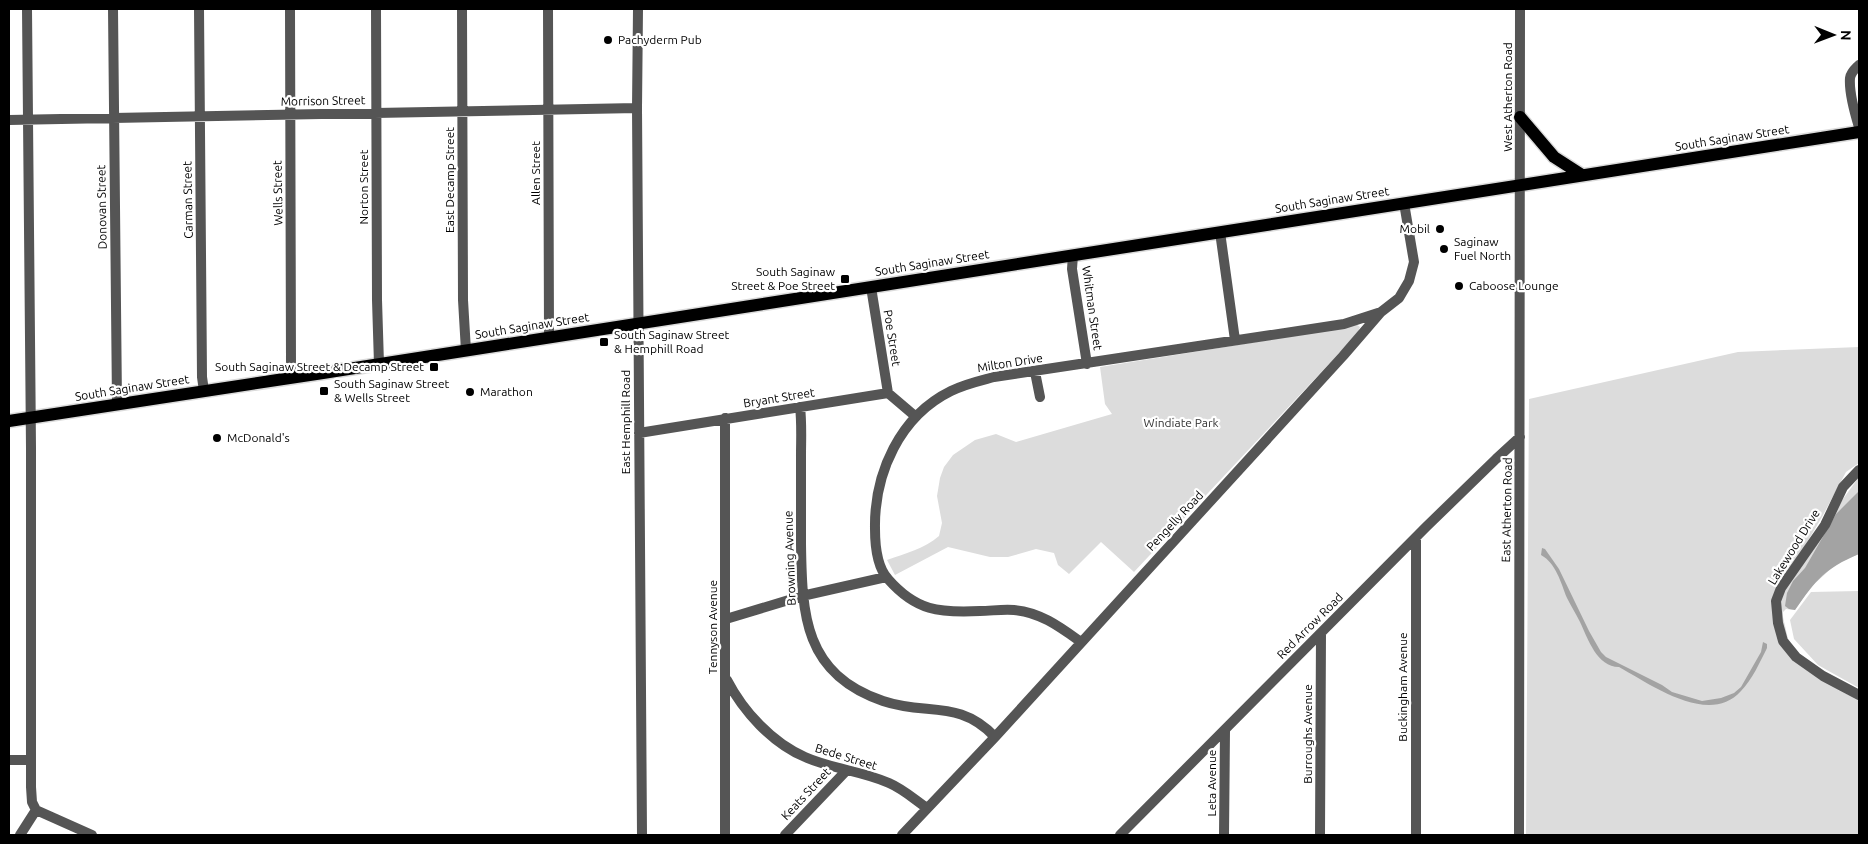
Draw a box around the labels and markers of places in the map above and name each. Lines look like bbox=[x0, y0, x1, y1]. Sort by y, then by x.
place label: Pachyderm Pub bbox=[618, 33, 702, 46]
marker: Pachyderm Pub bbox=[602, 34, 614, 46]
place label: Mobil bbox=[1399, 222, 1430, 235]
marker: Mobil bbox=[1434, 223, 1446, 235]
place label: Saginaw Fuel North bbox=[1454, 235, 1511, 262]
marker: Saginaw Fuel North bbox=[1438, 243, 1450, 255]
place label: South Saginaw Street & Poe Street bbox=[731, 265, 836, 292]
marker: South Saginaw Street & Poe Street bbox=[839, 273, 851, 285]
place label: Caboose Lounge bbox=[1469, 279, 1559, 292]
marker: Caboose Lounge bbox=[1453, 280, 1465, 292]
place label: South Saginaw Street & Hemphill Road bbox=[614, 328, 730, 355]
marker: South Saginaw Street & Hemphill Road bbox=[598, 336, 610, 348]
place label: South Saginaw Street & Decamp Street bbox=[215, 360, 424, 373]
marker: South Saginaw Street & Decamp Street bbox=[428, 361, 440, 373]
place label: South Saginaw Street & Wells Street bbox=[334, 377, 450, 404]
marker: South Saginaw Street & Wells Street bbox=[318, 385, 330, 397]
place label: Marathon bbox=[480, 385, 533, 398]
marker: Marathon bbox=[464, 386, 476, 398]
place label: McDonald's bbox=[227, 431, 290, 444]
marker: McDonald's bbox=[211, 432, 223, 444]

